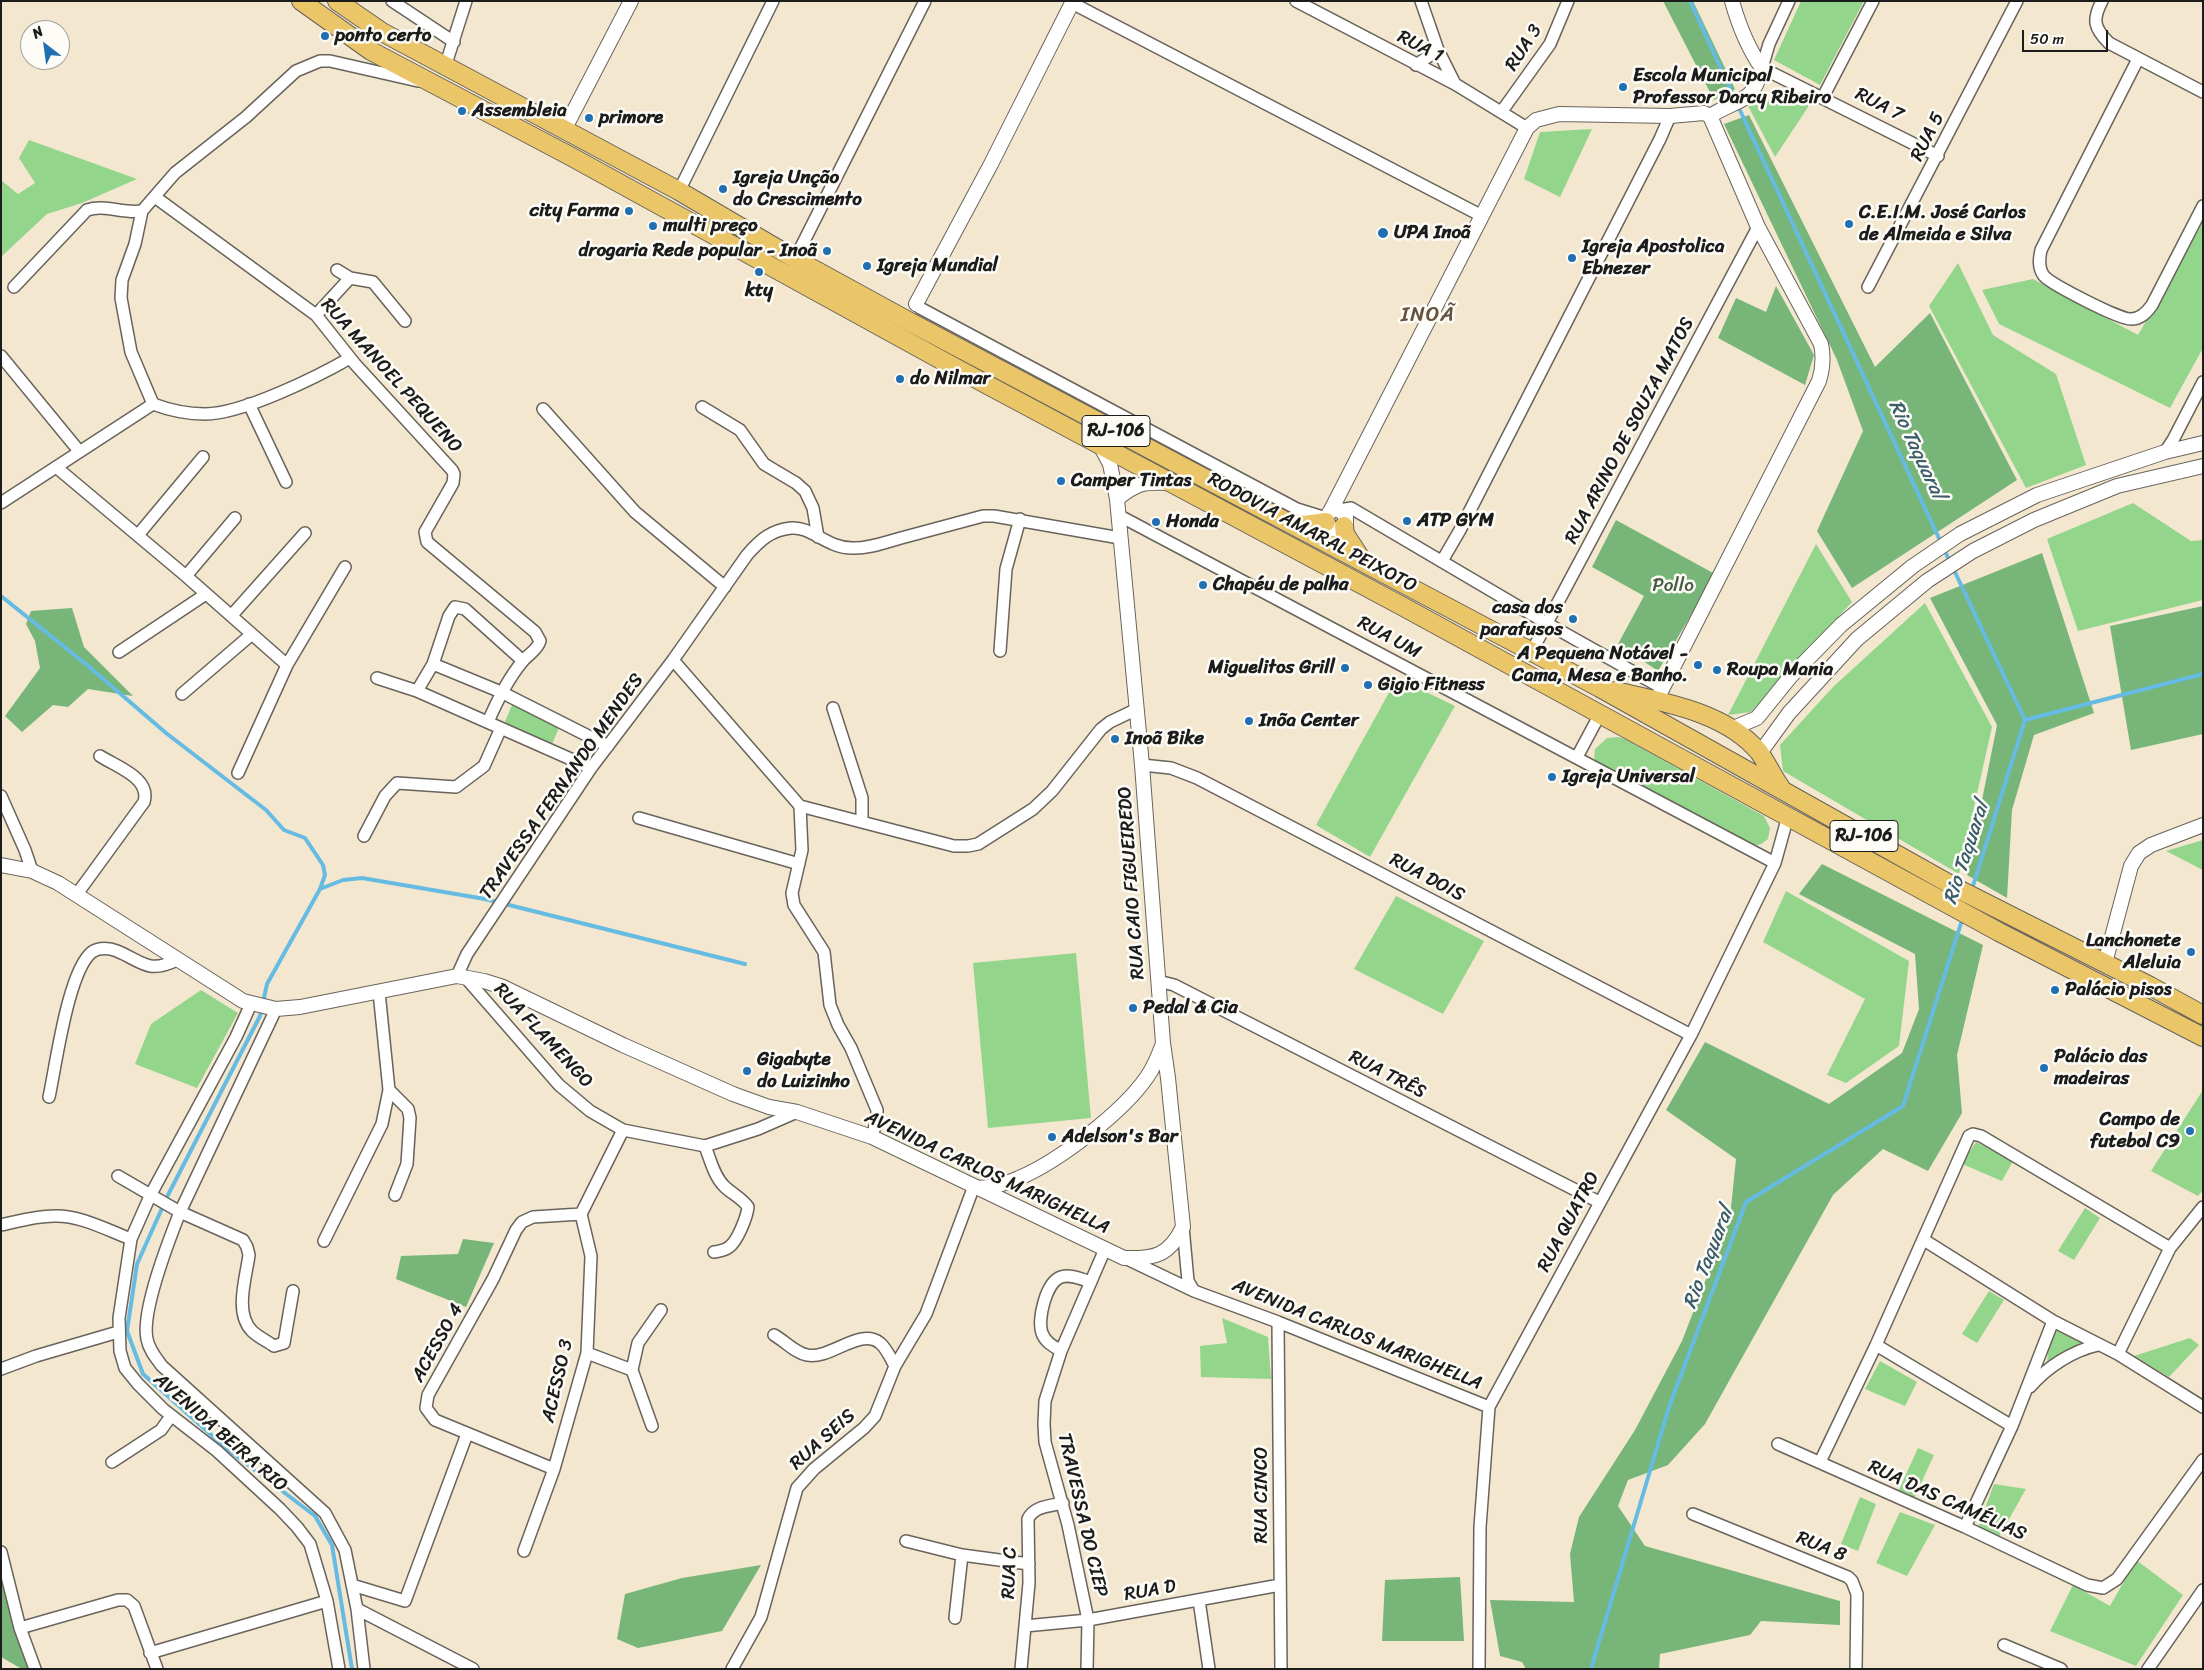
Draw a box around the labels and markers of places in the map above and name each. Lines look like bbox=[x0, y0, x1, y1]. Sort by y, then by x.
place label: ponto certo bbox=[335, 25, 432, 47]
marker: ponto certo bbox=[319, 30, 331, 42]
place label: Escola Municipal Professor Darcy Ribeiro bbox=[1633, 65, 1831, 109]
marker: Escola Municipal Professor Darcy Ribeiro bbox=[1617, 81, 1629, 93]
place label: Assembleia bbox=[472, 100, 567, 122]
marker: Assembleia bbox=[456, 105, 468, 117]
place label: primore bbox=[599, 107, 663, 129]
marker: primore bbox=[583, 112, 595, 124]
place label: Igreja Unção do Crescimento bbox=[733, 167, 862, 211]
marker: Igreja Unção do Crescimento bbox=[717, 183, 729, 195]
place label: city Farma bbox=[529, 200, 619, 222]
place label: C.E.I.M. José Carlos de Almeida e Silva bbox=[1859, 202, 2025, 246]
marker: city Farma bbox=[623, 205, 635, 217]
place label: multi preço bbox=[663, 215, 758, 237]
marker: C.E.I.M. José Carlos de Almeida e Silva bbox=[1843, 218, 1855, 230]
marker: multi preço bbox=[647, 220, 659, 232]
place label: UPA Inoã bbox=[1394, 222, 1471, 244]
marker: UPA Inoã bbox=[1376, 226, 1390, 240]
place label: Igreja Apostolica Ebnezer bbox=[1582, 236, 1725, 280]
place label: drogaria Rede popular - Inoã bbox=[579, 240, 817, 262]
marker: drogaria Rede popular - Inoã bbox=[821, 245, 833, 257]
marker: Igreja Apostolica Ebnezer bbox=[1566, 252, 1578, 264]
place label: Igreja Mundial bbox=[877, 255, 998, 277]
marker: Igreja Mundial bbox=[861, 260, 873, 272]
marker: kty bbox=[753, 266, 765, 278]
place label: kty bbox=[745, 280, 773, 302]
place label: do Nilmar bbox=[910, 368, 990, 390]
marker: do Nilmar bbox=[894, 373, 906, 385]
place label: Camper Tintas bbox=[1071, 470, 1191, 492]
marker: Camper Tintas bbox=[1055, 475, 1067, 487]
place label: ATP GYM bbox=[1417, 510, 1494, 532]
place label: Honda bbox=[1166, 511, 1219, 533]
marker: ATP GYM bbox=[1401, 515, 1413, 527]
marker: Honda bbox=[1150, 516, 1162, 528]
place label: Chapéu de palha bbox=[1213, 574, 1348, 596]
marker: Chapéu de palha bbox=[1197, 579, 1209, 591]
place label: casa dos parafusos bbox=[1481, 597, 1563, 641]
marker: casa dos parafusos bbox=[1567, 613, 1579, 625]
place label: A Pequena Notável - Cama, Mesa e Banho. bbox=[1512, 643, 1688, 687]
place label: Miguelitos Grill bbox=[1208, 657, 1335, 679]
marker: A Pequena Notável - Cama, Mesa e Banho. bbox=[1692, 659, 1704, 671]
place label: Roupa Mania bbox=[1727, 659, 1833, 681]
marker: Miguelitos Grill bbox=[1339, 662, 1351, 674]
marker: Roupa Mania bbox=[1711, 664, 1723, 676]
place label: Gigio Fitness bbox=[1378, 674, 1485, 696]
marker: Gigio Fitness bbox=[1362, 679, 1374, 691]
place label: Inõa Center bbox=[1259, 710, 1359, 732]
marker: Inõa Center bbox=[1243, 715, 1255, 727]
place label: Inoã Bike bbox=[1125, 728, 1204, 750]
marker: Inoã Bike bbox=[1109, 733, 1121, 745]
place label: Igreja Universal bbox=[1562, 766, 1695, 788]
marker: Igreja Universal bbox=[1546, 771, 1558, 783]
place label: Lanchonete Aleluia bbox=[2086, 930, 2181, 974]
marker: Lanchonete Aleluia bbox=[2185, 946, 2197, 958]
place label: Palácio pisos bbox=[2065, 979, 2172, 1001]
marker: Palácio pisos bbox=[2049, 984, 2061, 996]
place label: Pedal & Cia bbox=[1143, 997, 1238, 1019]
marker: Pedal & Cia bbox=[1127, 1002, 1139, 1014]
place label: Palácio das madeiras bbox=[2054, 1046, 2147, 1090]
place label: Gigabyte do Luizinho bbox=[757, 1049, 850, 1093]
marker: Palácio das madeiras bbox=[2038, 1062, 2050, 1074]
marker: Gigabyte do Luizinho bbox=[741, 1065, 753, 1077]
place label: Campo de futebol C9 bbox=[2090, 1109, 2180, 1153]
marker: Campo de futebol C9 bbox=[2184, 1125, 2196, 1137]
place label: Adelson's Bar bbox=[1062, 1126, 1177, 1148]
marker: Adelson's Bar bbox=[1046, 1131, 1058, 1143]

